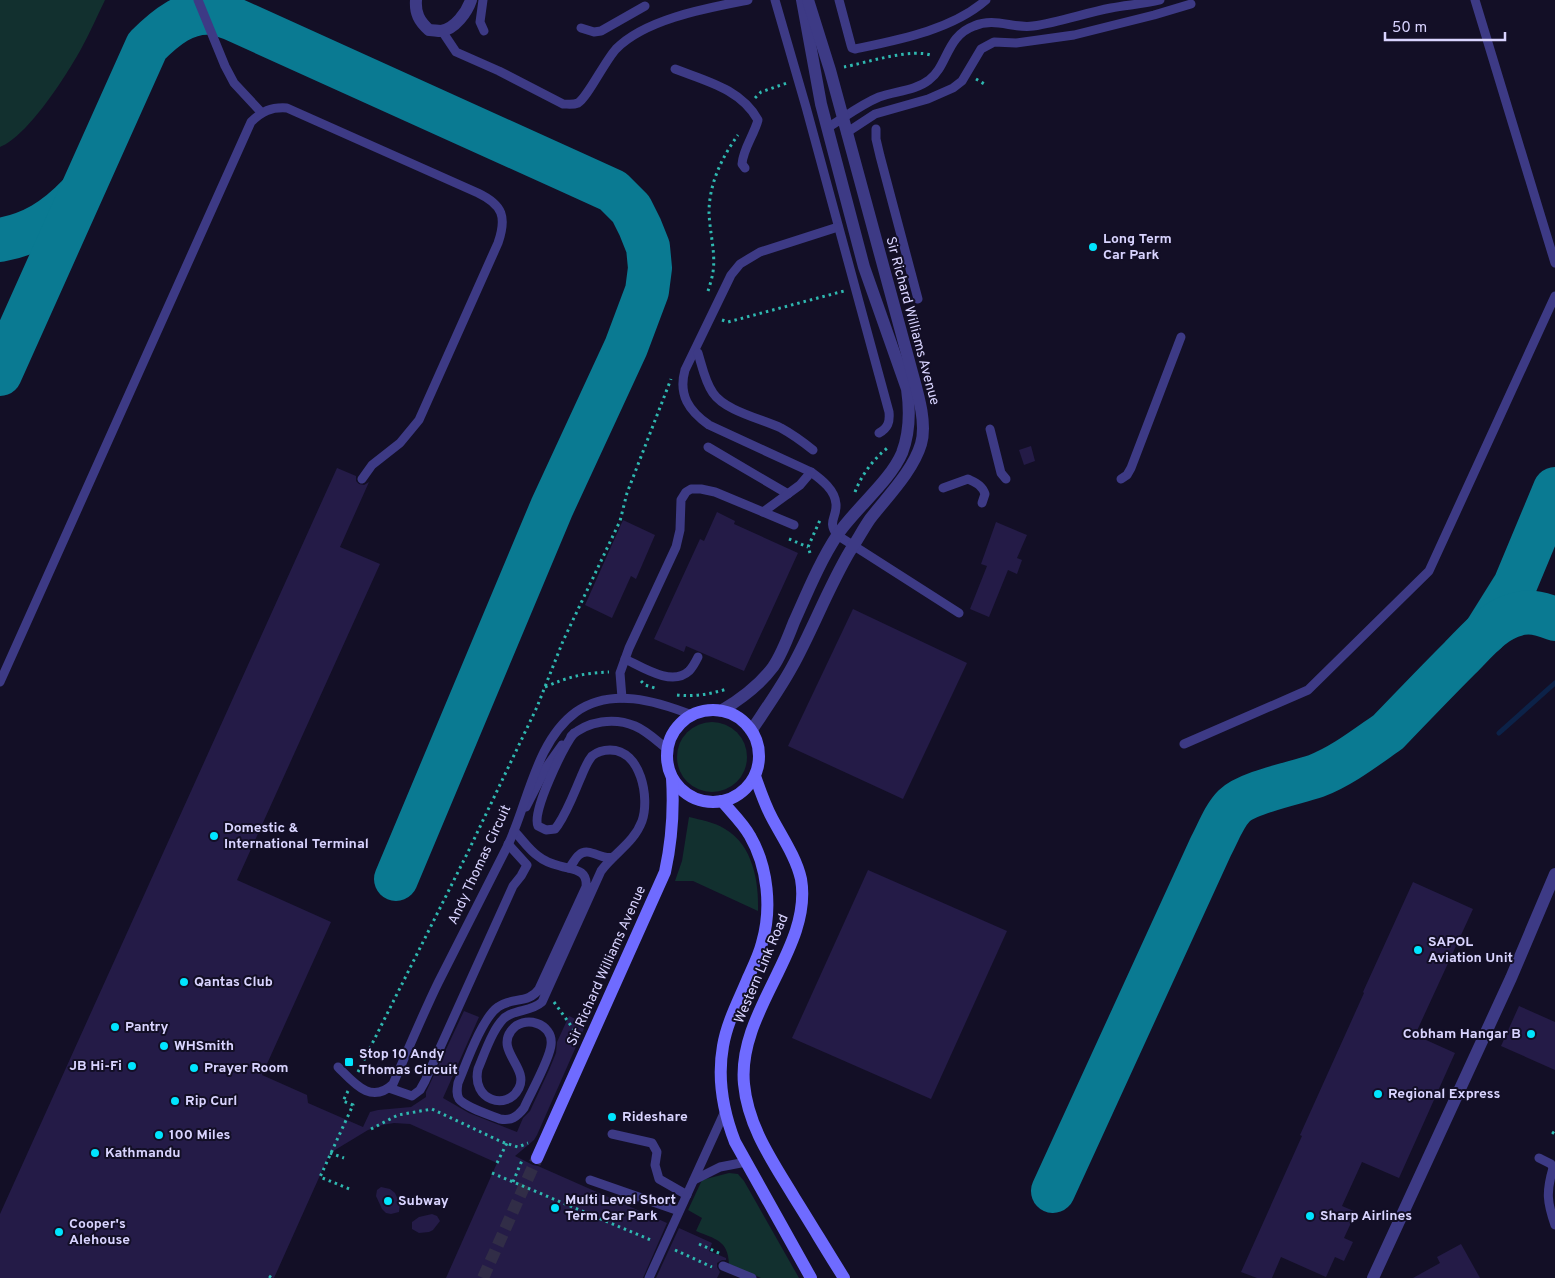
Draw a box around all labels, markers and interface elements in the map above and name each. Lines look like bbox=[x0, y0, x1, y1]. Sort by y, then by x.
scale bar bbox=[1385, 10, 1505, 42]
text: 50 m bbox=[1392, 19, 1427, 38]
place label: Long Term Car Park bbox=[1103, 231, 1172, 264]
street label: Sir Richard Williams Avenue bbox=[881, 235, 943, 407]
marker: Long Term Car Park bbox=[1087, 241, 1099, 253]
street label: Andy Thomas Circuit bbox=[445, 802, 515, 928]
place label: Domestic & International Terminal bbox=[224, 820, 369, 853]
marker: Domestic & International Terminal bbox=[208, 830, 220, 842]
street label: Sir Richard Williams Avenue bbox=[564, 883, 650, 1049]
street label: Western Link Road bbox=[731, 912, 793, 1026]
place label: SAPOL Aviation Unit bbox=[1428, 934, 1513, 967]
marker: SAPOL Aviation Unit bbox=[1412, 944, 1424, 956]
place label: Qantas Club bbox=[194, 974, 273, 991]
marker: Qantas Club bbox=[178, 976, 190, 988]
place label: Pantry bbox=[125, 1019, 168, 1036]
marker: Pantry bbox=[109, 1021, 121, 1033]
place label: Cobham Hangar B bbox=[1403, 1026, 1521, 1043]
marker: Cobham Hangar B bbox=[1525, 1028, 1537, 1040]
place label: WHSmith bbox=[174, 1038, 234, 1055]
marker: WHSmith bbox=[158, 1040, 170, 1052]
place label: Stop 10 Andy Thomas Circuit bbox=[359, 1046, 458, 1079]
marker: Stop 10 Andy Thomas Circuit bbox=[343, 1056, 355, 1068]
place label: JB Hi-Fi bbox=[69, 1058, 122, 1075]
marker: JB Hi-Fi bbox=[126, 1060, 138, 1072]
place label: Prayer Room bbox=[204, 1060, 289, 1077]
marker: Prayer Room bbox=[188, 1062, 200, 1074]
place label: Regional Express bbox=[1388, 1086, 1501, 1103]
marker: Regional Express bbox=[1372, 1088, 1384, 1100]
place label: Rip Curl bbox=[185, 1093, 237, 1110]
marker: Rip Curl bbox=[169, 1095, 181, 1107]
place label: Rideshare bbox=[622, 1109, 688, 1126]
marker: Rideshare bbox=[606, 1111, 618, 1123]
place label: 100 Miles bbox=[169, 1127, 231, 1144]
marker: 100 Miles bbox=[153, 1129, 165, 1141]
place label: Kathmandu bbox=[105, 1145, 181, 1162]
marker: Kathmandu bbox=[89, 1147, 101, 1159]
place label: Multi Level Short Term Car Park bbox=[565, 1192, 676, 1225]
place label: Subway bbox=[398, 1193, 449, 1210]
marker: Subway bbox=[382, 1195, 394, 1207]
marker: Multi Level Short Term Car Park bbox=[549, 1202, 561, 1214]
place label: Sharp Airlines bbox=[1320, 1208, 1412, 1225]
marker: Sharp Airlines bbox=[1304, 1210, 1316, 1222]
place label: Cooper's Alehouse bbox=[69, 1216, 130, 1249]
marker: Cooper's Alehouse bbox=[53, 1226, 65, 1238]

